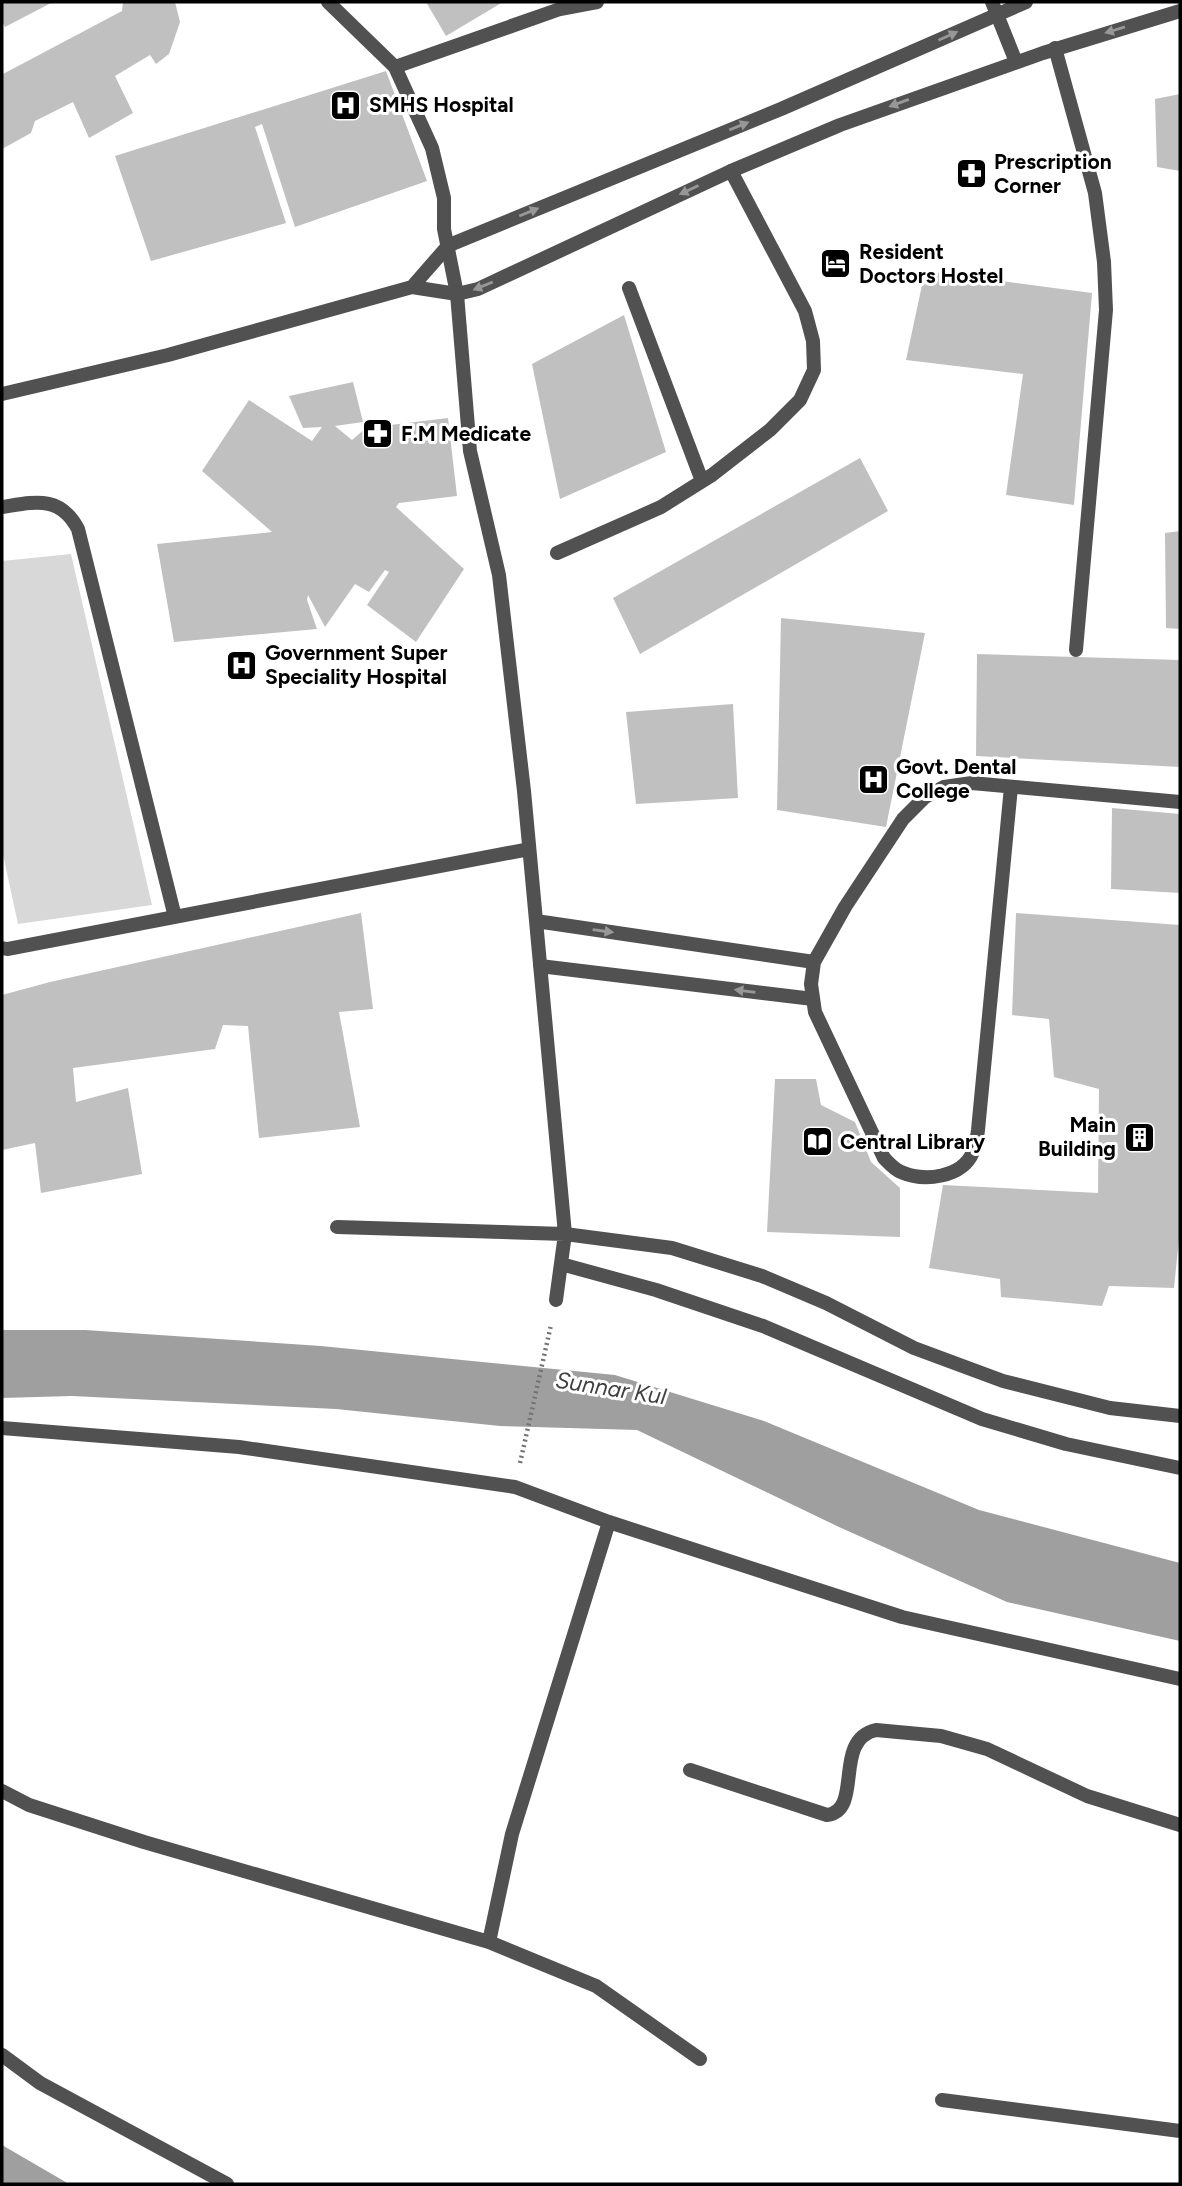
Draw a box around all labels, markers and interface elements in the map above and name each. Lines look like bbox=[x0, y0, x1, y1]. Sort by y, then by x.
one-way arrow bbox=[1104, 26, 1125, 36]
one-way arrow bbox=[938, 30, 958, 42]
hospital icon: SMHS Hospital bbox=[329, 88, 363, 122]
place label: SMHS Hospital bbox=[369, 92, 514, 117]
one-way arrow bbox=[889, 98, 910, 109]
one-way arrow bbox=[729, 120, 750, 131]
place label: Prescription Corner bbox=[994, 149, 1112, 198]
pharmacy icon: Prescription Corner bbox=[954, 157, 988, 191]
one-way arrow bbox=[679, 185, 699, 196]
one-way arrow bbox=[519, 207, 540, 218]
place label: Resident Doctors Hostel bbox=[859, 239, 1003, 288]
hotel icon: Resident Doctors Hostel bbox=[819, 247, 853, 281]
one-way arrow bbox=[473, 280, 493, 292]
pharmacy icon: F.M Medicate bbox=[361, 417, 395, 451]
place label: F.M Medicate bbox=[401, 421, 531, 446]
place label: Government Super Speciality Hospital bbox=[265, 640, 447, 689]
hospital icon: Government Super Speciality Hospital bbox=[225, 648, 259, 682]
place label: Govt. Dental College bbox=[896, 754, 1017, 803]
hospital icon: Govt. Dental College bbox=[856, 762, 890, 796]
one-way arrow bbox=[592, 926, 614, 937]
one-way arrow bbox=[734, 985, 756, 996]
place label: Main Building bbox=[1038, 1112, 1116, 1161]
building icon: Main Building bbox=[1122, 1120, 1156, 1154]
library icon: Central Library bbox=[800, 1125, 834, 1159]
place label: Central Library bbox=[840, 1129, 986, 1154]
water label: Sunnar Kul bbox=[554, 1365, 669, 1411]

